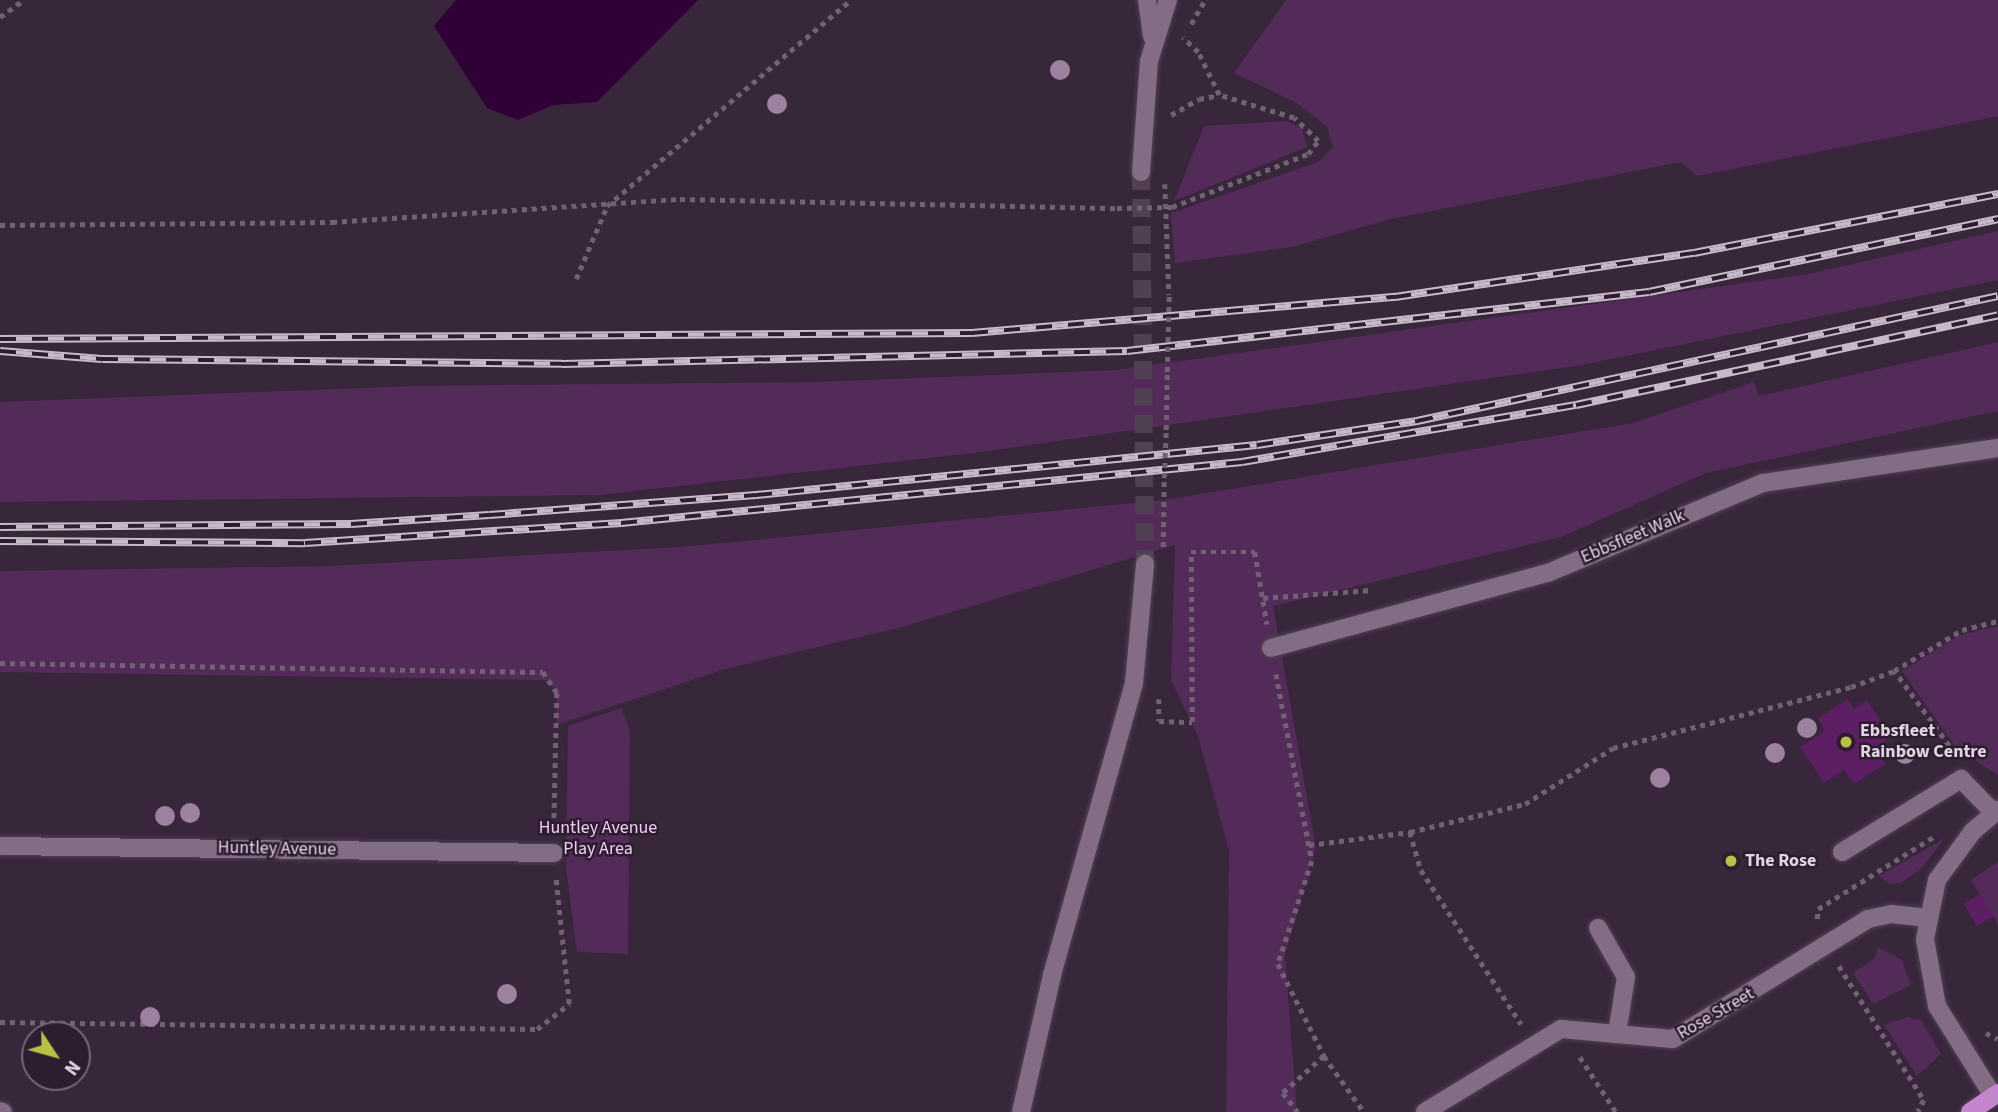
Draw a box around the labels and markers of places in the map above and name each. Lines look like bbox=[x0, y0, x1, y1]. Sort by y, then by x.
place label: Ebbsfleet Rainbow Centre bbox=[1860, 721, 1987, 764]
marker: Ebbsfleet Rainbow Centre bbox=[1838, 734, 1854, 750]
place label: The Rose bbox=[1745, 850, 1816, 872]
marker: The Rose bbox=[1723, 853, 1739, 869]

